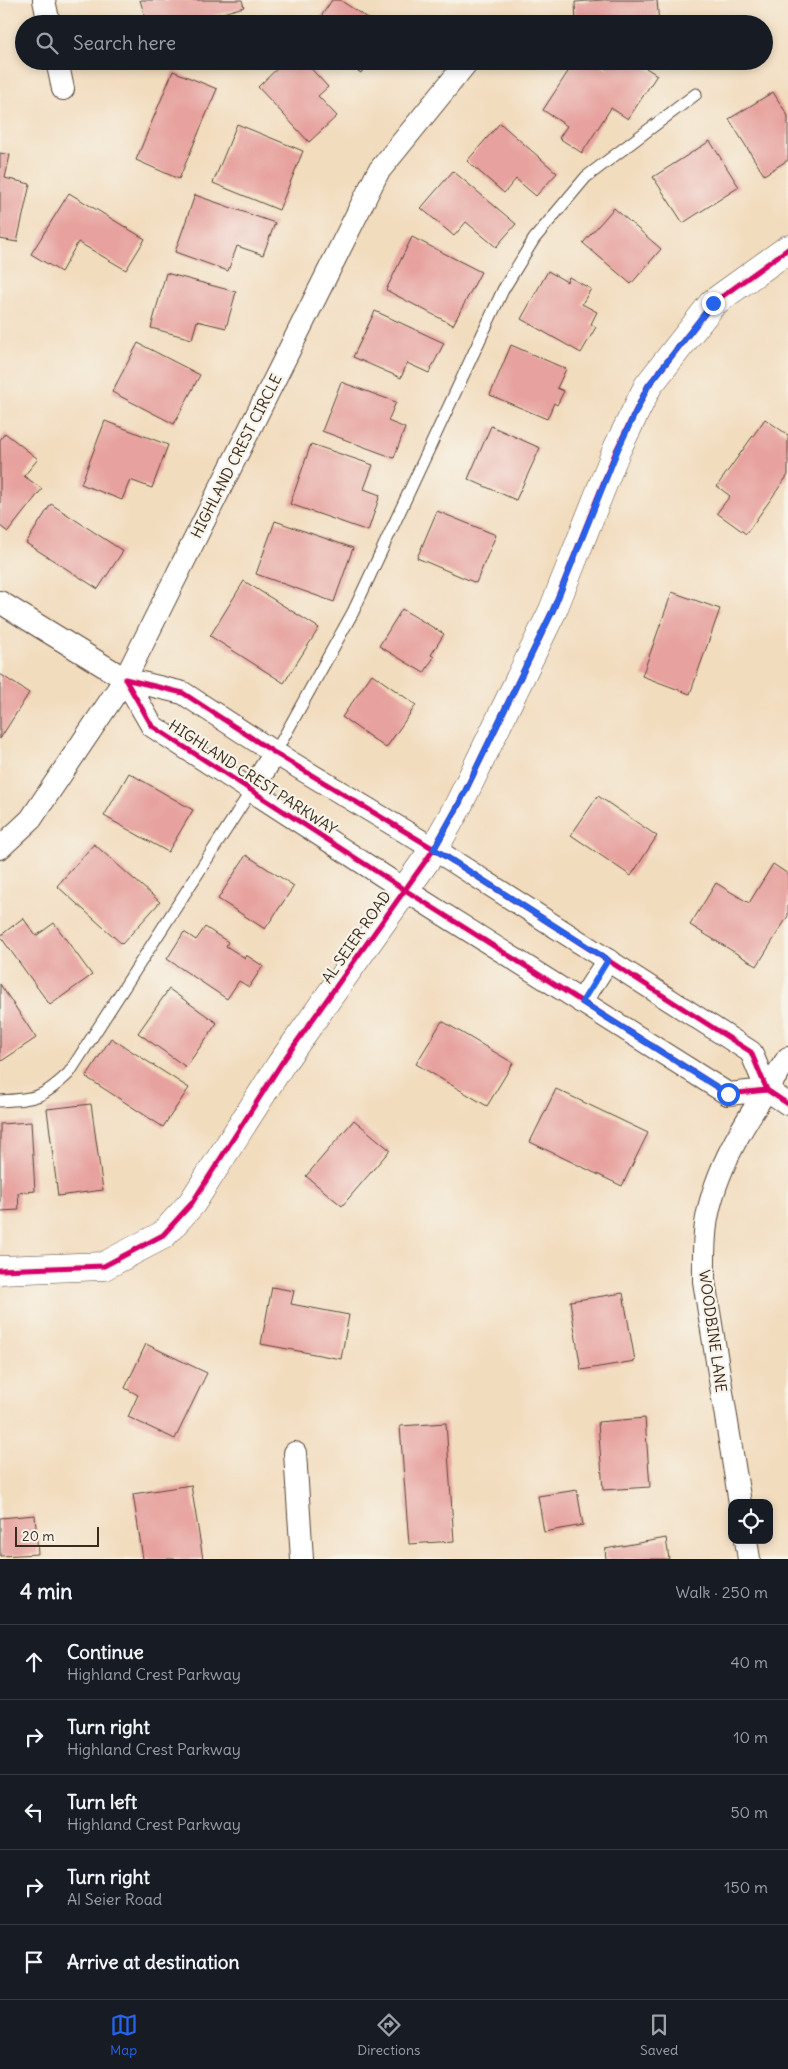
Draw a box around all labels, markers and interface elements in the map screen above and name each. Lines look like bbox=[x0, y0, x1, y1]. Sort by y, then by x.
search box bbox=[15, 15, 773, 70]
icon: search bbox=[33, 29, 61, 57]
text: Search here bbox=[73, 31, 176, 55]
route end bbox=[702, 292, 725, 315]
street label: HIGHLAND CREST CIRCLE bbox=[186, 371, 286, 541]
street label: HIGHLAND CREST PARKWAY bbox=[165, 716, 341, 839]
street label: AL SEIER ROAD bbox=[317, 887, 395, 987]
route start bbox=[717, 1083, 740, 1106]
street label: WOODBINE LANE bbox=[695, 1269, 731, 1394]
map controls bbox=[728, 1499, 773, 1544]
button: locate bbox=[728, 1499, 773, 1544]
scale bar bbox=[15, 1524, 99, 1547]
text: 20 m bbox=[22, 1527, 55, 1545]
text: 4 min bbox=[20, 1578, 72, 1605]
text: Walk · 250 m bbox=[676, 1582, 768, 1602]
text: Continue bbox=[67, 1640, 144, 1664]
icon: ahead bbox=[20, 1648, 48, 1676]
text: 40 m bbox=[730, 1652, 768, 1672]
text: Highland Crest Parkway bbox=[67, 1664, 241, 1684]
text: Turn right bbox=[67, 1715, 150, 1739]
icon: right bbox=[20, 1723, 48, 1751]
text: 10 m bbox=[733, 1727, 768, 1747]
text: Highland Crest Parkway bbox=[67, 1739, 241, 1759]
text: Turn left bbox=[67, 1790, 137, 1814]
icon: left bbox=[20, 1798, 48, 1826]
text: 50 m bbox=[730, 1802, 768, 1822]
text: Highland Crest Parkway bbox=[67, 1814, 241, 1834]
text: Turn right bbox=[67, 1865, 150, 1889]
icon: right bbox=[20, 1873, 48, 1901]
text: 150 m bbox=[724, 1877, 768, 1897]
text: Al Seier Road bbox=[67, 1889, 162, 1909]
icon: arrive bbox=[20, 1948, 48, 1976]
text: Arrive at destination bbox=[67, 1950, 240, 1974]
tab: Map bbox=[110, 2011, 138, 2059]
tab: Directions bbox=[357, 2011, 420, 2059]
tab: Saved bbox=[640, 2011, 678, 2059]

